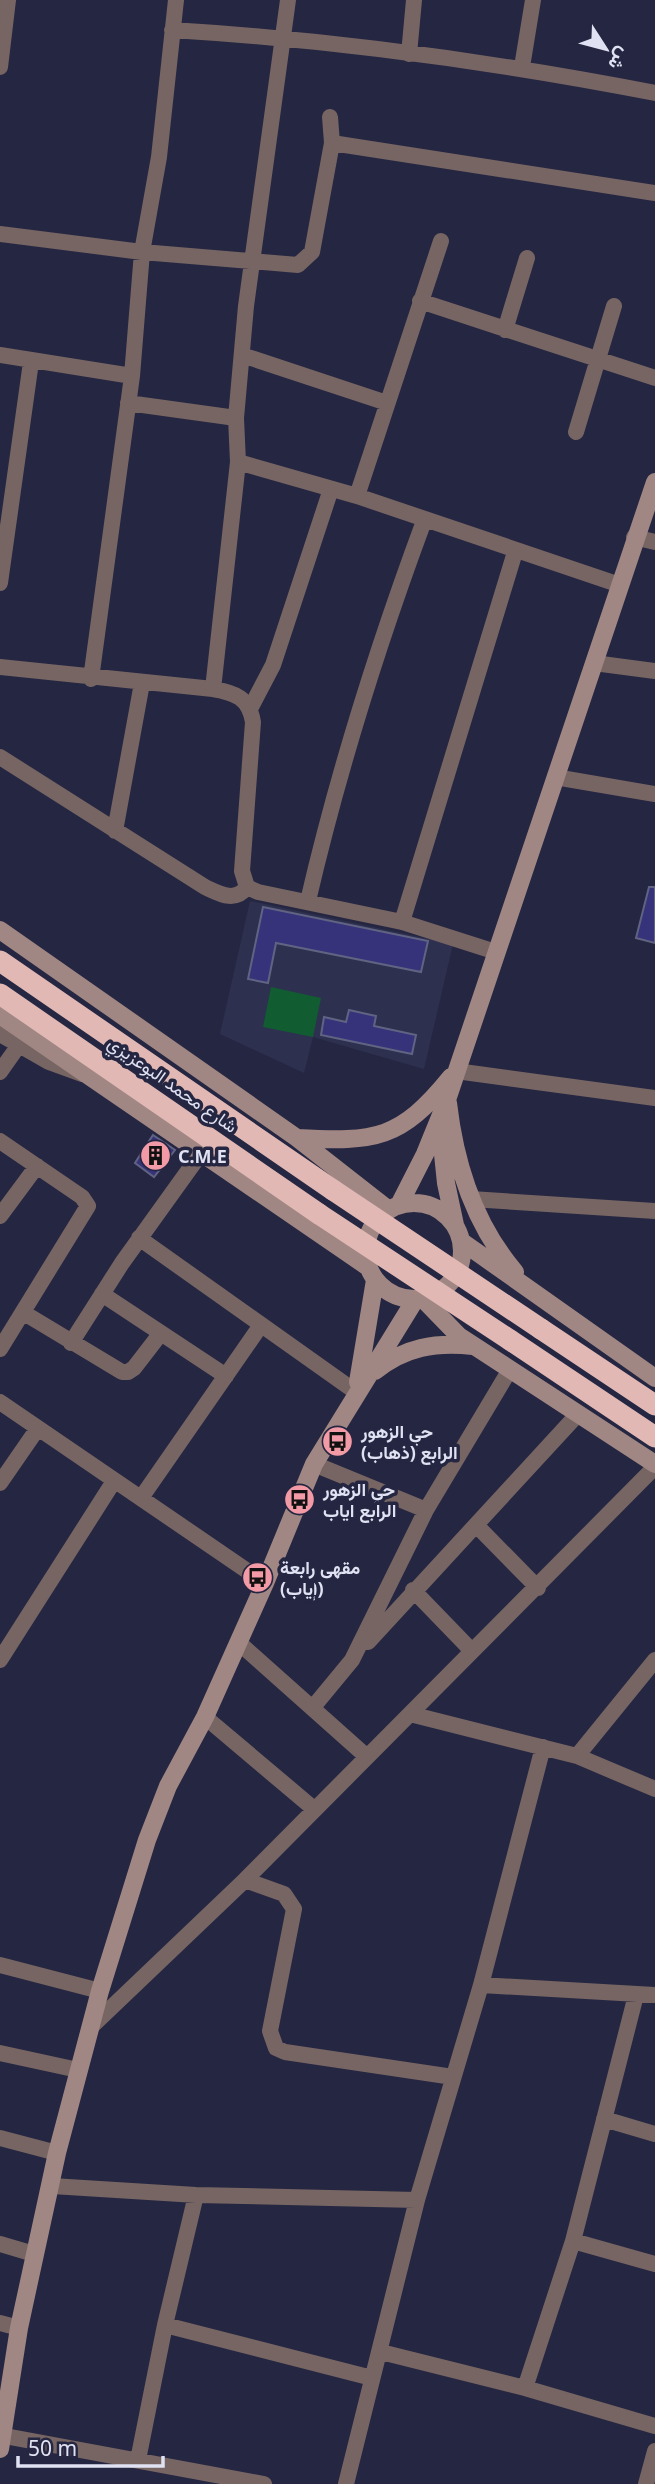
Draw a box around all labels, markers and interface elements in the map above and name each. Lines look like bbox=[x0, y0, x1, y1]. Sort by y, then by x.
north arrow bbox=[571, 14, 641, 84]
text: ش bbox=[602, 42, 637, 76]
street label: شارع محمد البوعزيزي bbox=[101, 1030, 243, 1141]
building icon: C.M.E bbox=[138, 1139, 172, 1173]
place label: C.M.E bbox=[178, 1144, 227, 1168]
place label: حي الزهور الرابع (ذهاب) bbox=[360, 1419, 458, 1465]
bus stop icon: حي الزهور الرابع (ذهاب) bbox=[321, 1424, 355, 1458]
place label: حي الزهور الرابع اياب bbox=[322, 1477, 396, 1523]
bus stop icon: حي الزهور الرابع اياب bbox=[283, 1482, 317, 1516]
place label: مقهى رابعة (إياب) bbox=[280, 1555, 360, 1601]
bus stop icon: مقهى رابعة (إياب) bbox=[240, 1560, 274, 1594]
scale bar bbox=[18, 2424, 163, 2468]
text: 50 m bbox=[28, 2434, 77, 2462]

